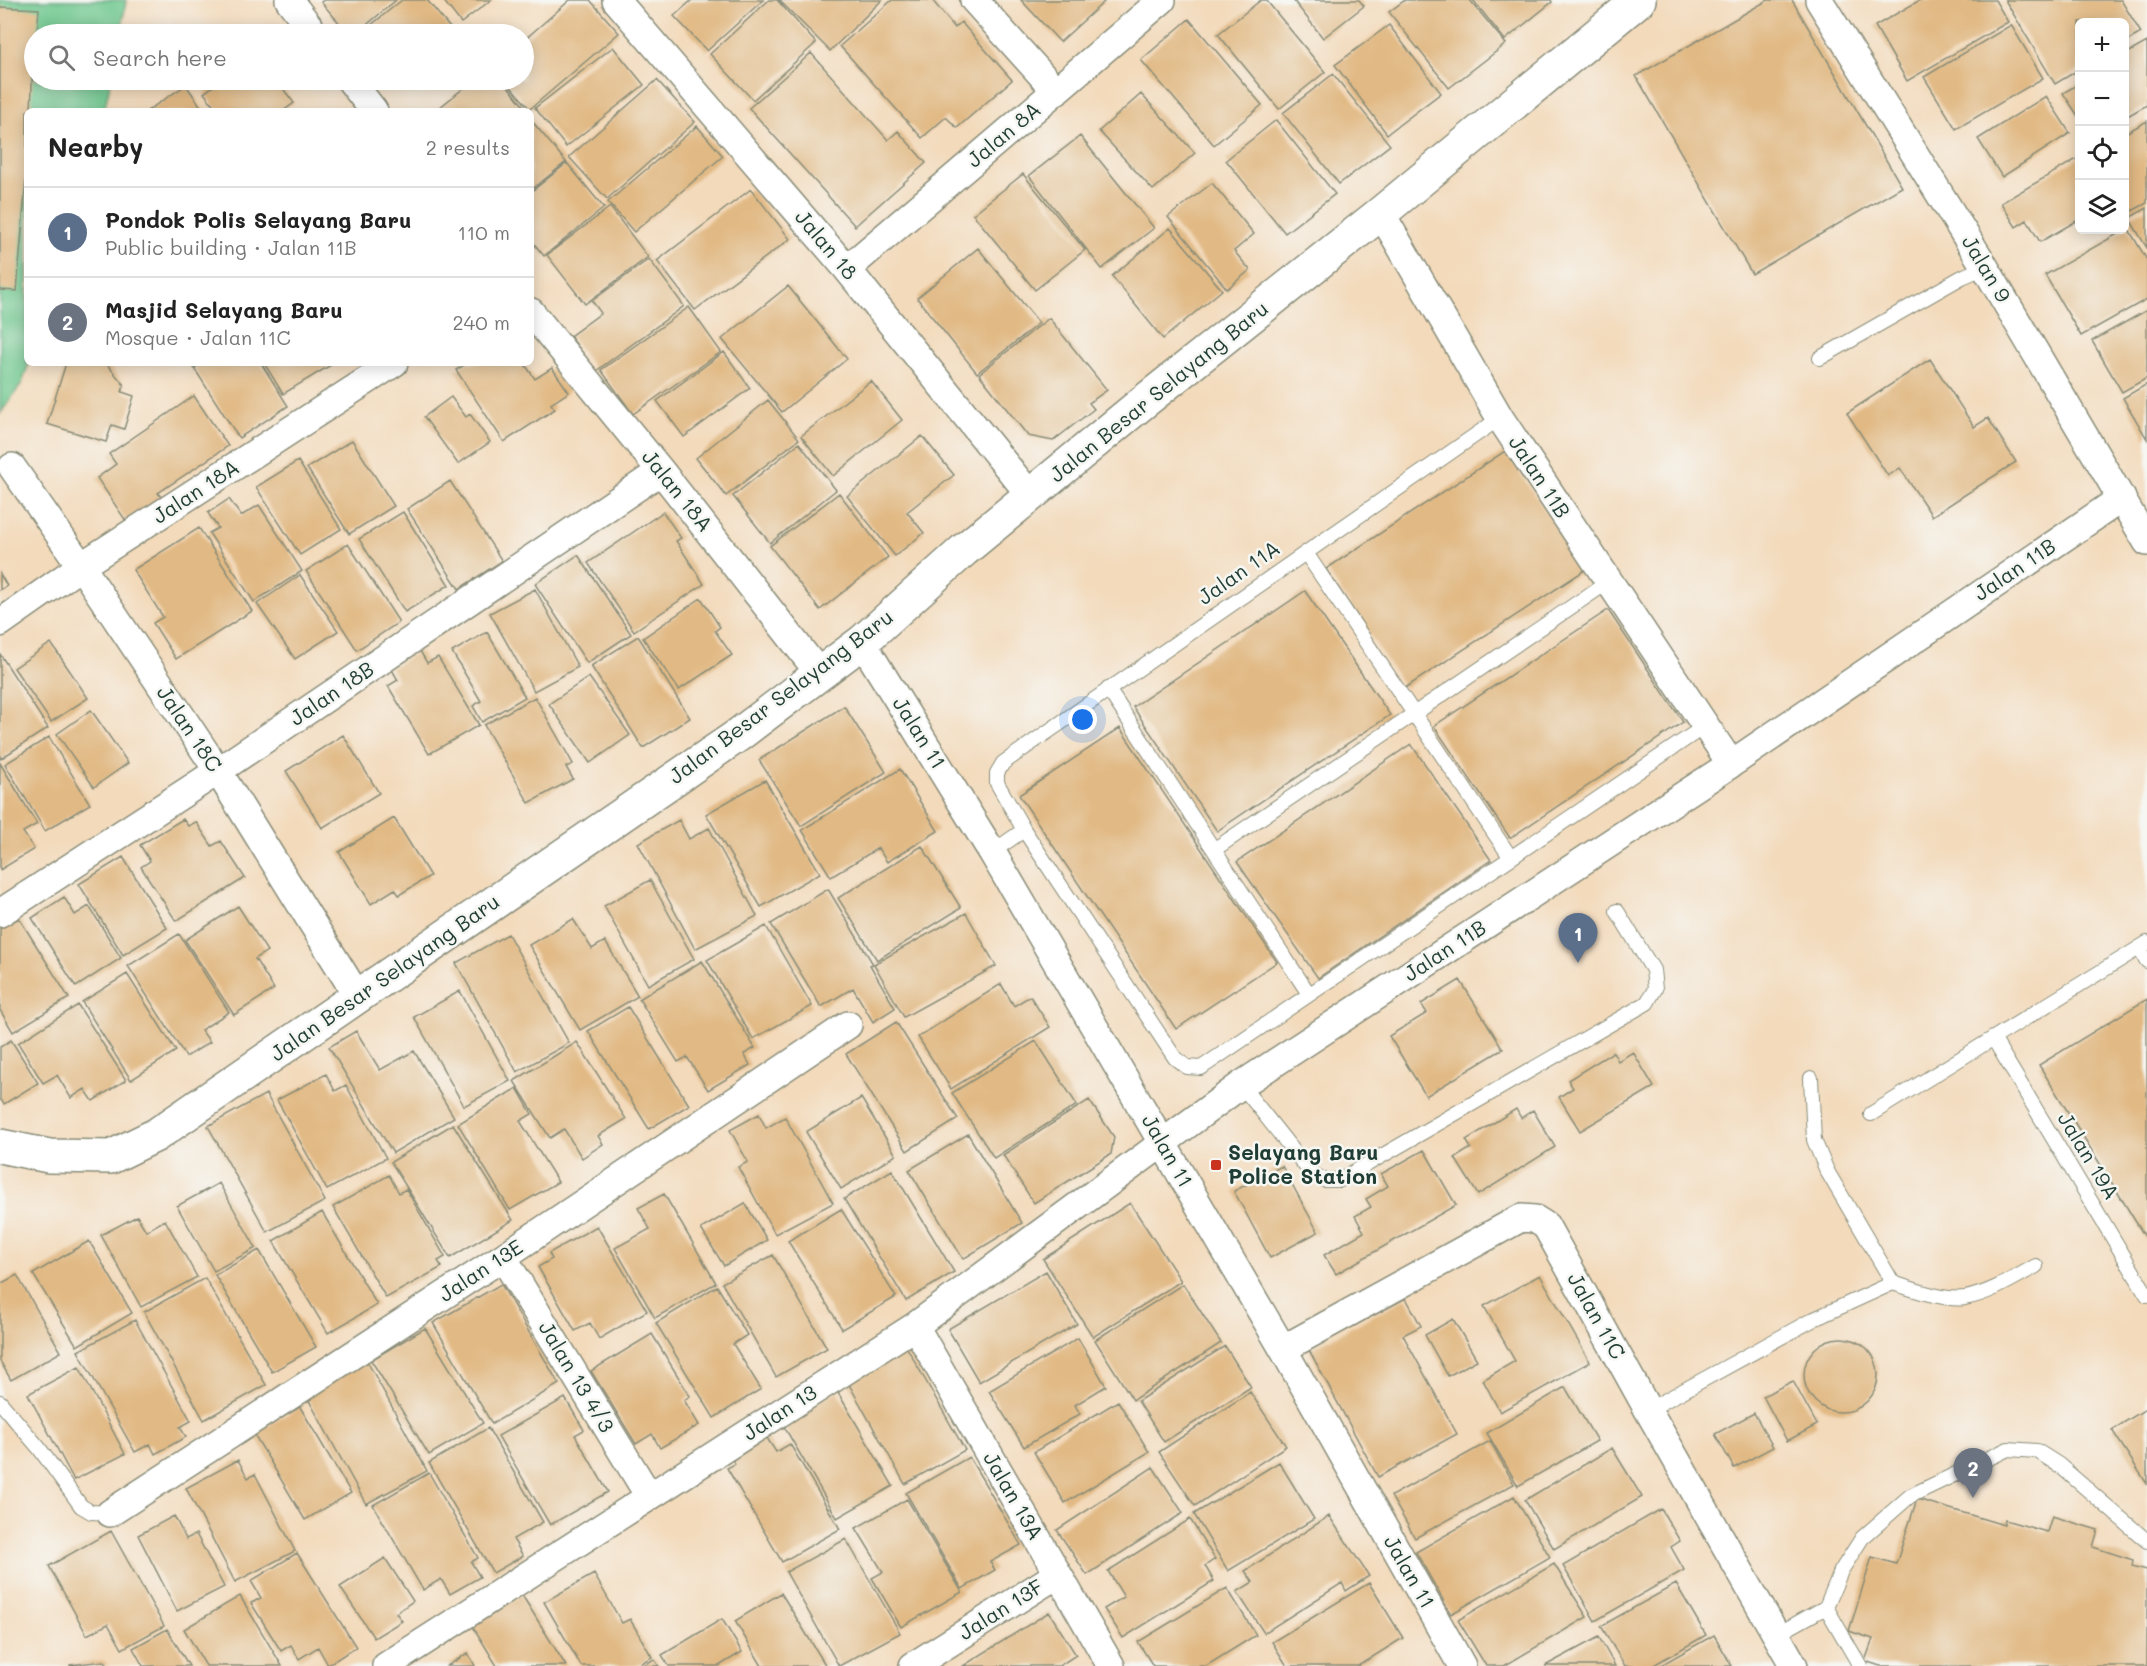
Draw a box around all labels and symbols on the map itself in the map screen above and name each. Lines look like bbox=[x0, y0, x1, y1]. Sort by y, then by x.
street label: Jalan 8A bbox=[960, 95, 1046, 173]
street label: Jalan 18 bbox=[790, 203, 864, 285]
street label: Jalan 9 bbox=[1957, 230, 2018, 307]
street label: Jalan Besar Selayang Baru bbox=[1043, 294, 1273, 487]
street label: Jalan 11B bbox=[1504, 430, 1577, 523]
street label: Jalan 18A bbox=[637, 443, 719, 537]
street label: Jalan 18A bbox=[147, 453, 244, 529]
street label: Jalan 11B bbox=[1968, 532, 2060, 606]
street label: Jalan 11A bbox=[1192, 534, 1285, 610]
street label: Jalan Besar Selayang Baru bbox=[663, 603, 898, 789]
street label: Jalan 18B bbox=[284, 655, 379, 731]
street label: Jalan 18C bbox=[152, 680, 229, 777]
street label: Jalan 11 bbox=[888, 691, 953, 773]
your location bbox=[1068, 705, 1097, 734]
street label: Jalan Besar Selayang Baru bbox=[264, 887, 504, 1066]
street label: Jalan 11B bbox=[1398, 913, 1491, 986]
pin: 1 bbox=[1558, 914, 1598, 963]
street label: Jalan 19A bbox=[2053, 1106, 2126, 1204]
street label: Jalan 11 bbox=[1137, 1109, 1200, 1192]
place label: Selayang Baru Police Station bbox=[1228, 1138, 1379, 1189]
marker: Selayang Baru Police Station bbox=[1209, 1158, 1223, 1172]
street label: Jalan 13E bbox=[433, 1233, 527, 1307]
street label: Jalan 11C bbox=[1562, 1267, 1632, 1363]
street label: Jalan 13 4/3 bbox=[533, 1316, 621, 1437]
street label: Jalan 13 bbox=[737, 1378, 821, 1446]
street label: Jalan 13A bbox=[978, 1446, 1050, 1544]
pin: 2 bbox=[1954, 1448, 1992, 1498]
street label: Jalan 11 bbox=[1379, 1530, 1442, 1613]
street label: Jalan 13F bbox=[953, 1572, 1048, 1645]

